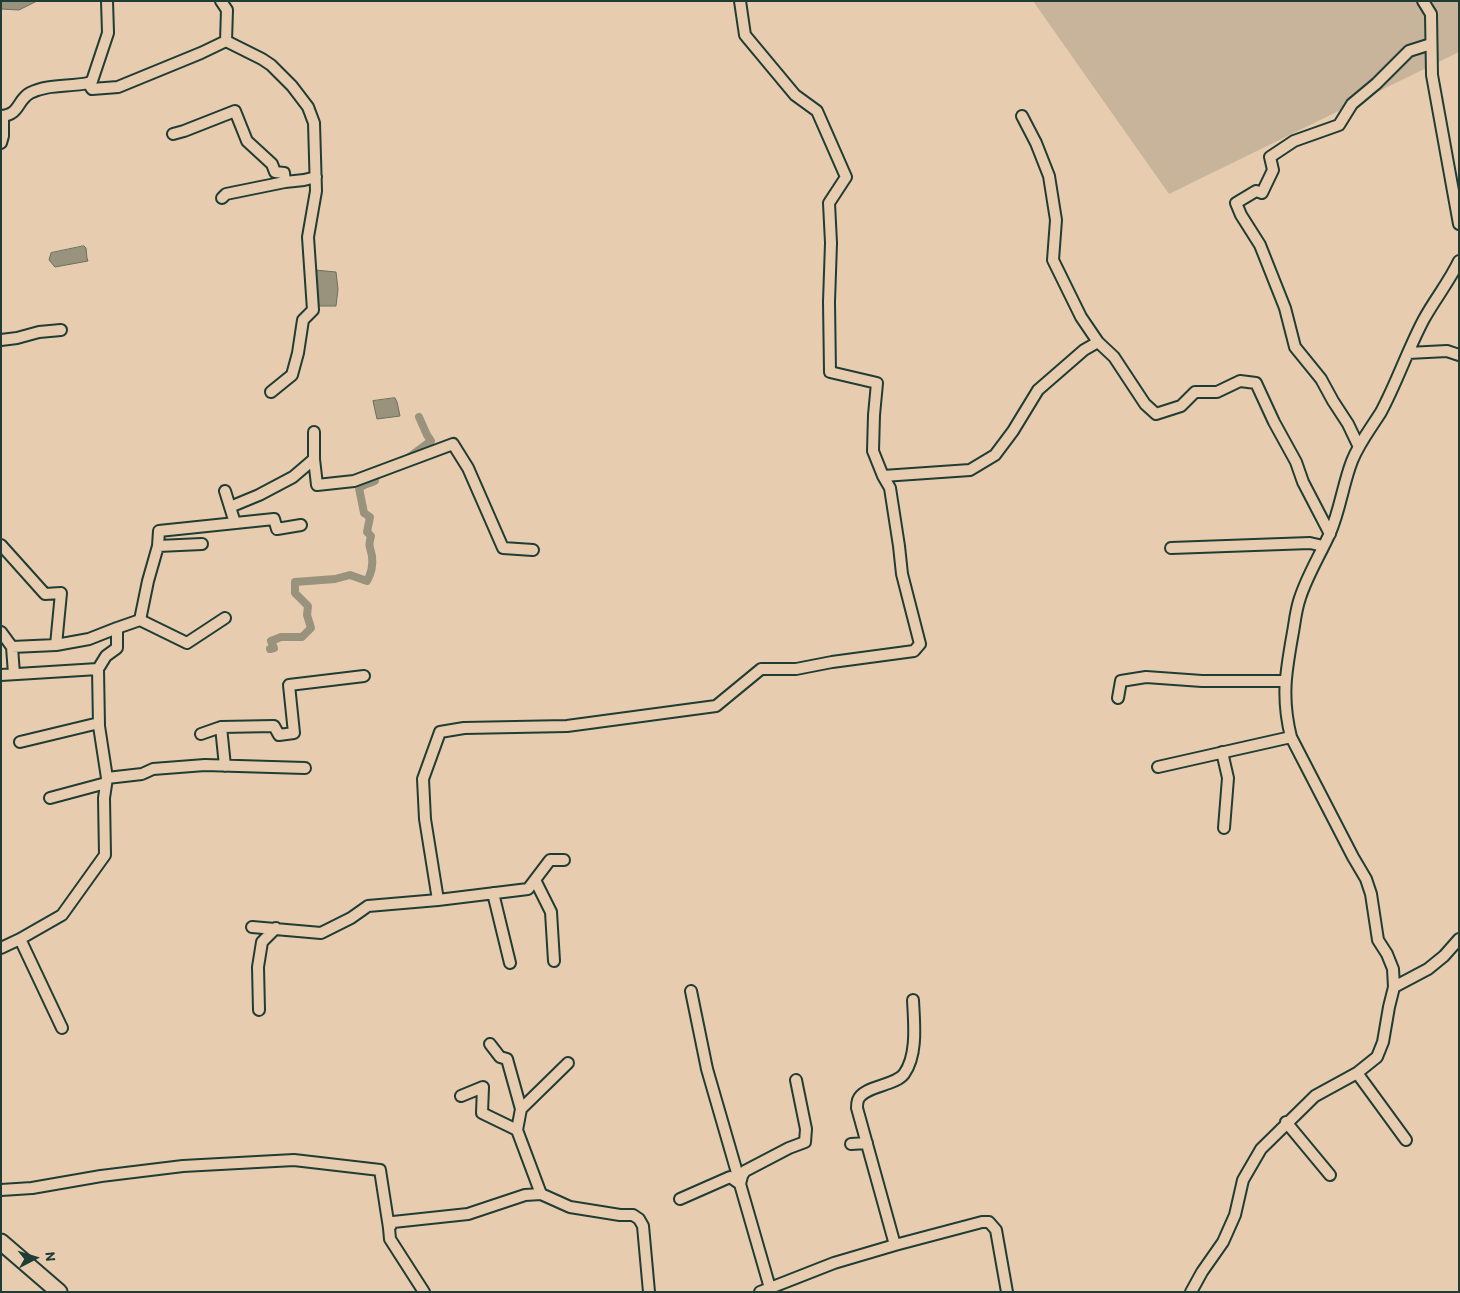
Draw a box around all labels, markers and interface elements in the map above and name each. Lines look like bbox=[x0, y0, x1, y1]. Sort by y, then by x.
north arrow bbox=[10, 1233, 60, 1283]
text: N bbox=[42, 1251, 59, 1262]

